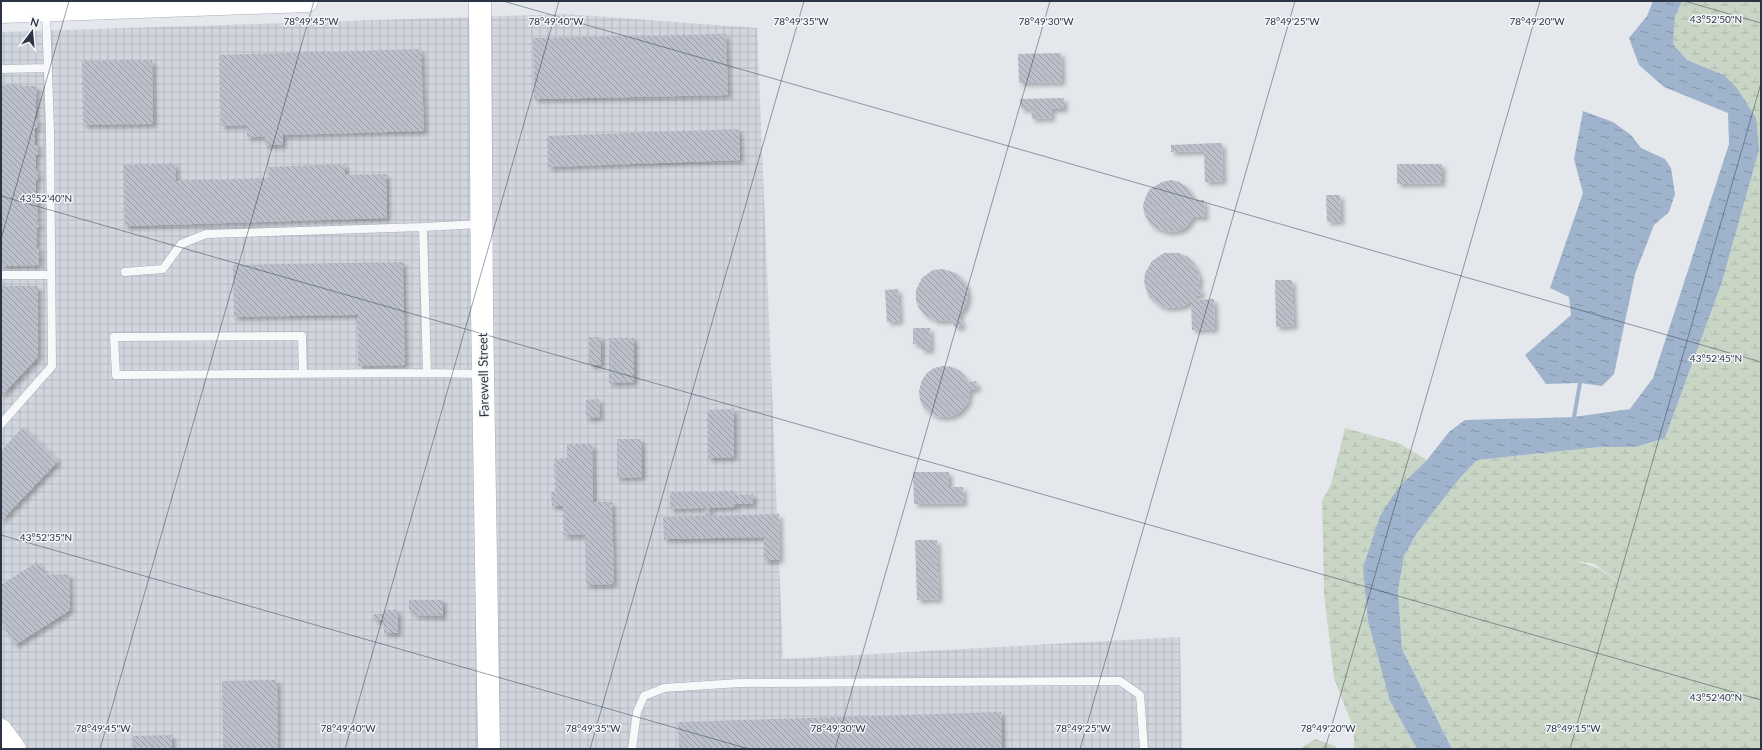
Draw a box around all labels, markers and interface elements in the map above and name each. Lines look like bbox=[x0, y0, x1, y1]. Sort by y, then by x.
north arrow bbox=[12, 12, 52, 52]
text: 43°52'50"N bbox=[1690, 13, 1742, 25]
text: N bbox=[29, 14, 41, 29]
text: 78°49'45"W bbox=[283, 15, 339, 27]
text: 78°49'40"W bbox=[528, 15, 584, 27]
text: 78°49'35"W bbox=[773, 15, 829, 27]
text: 78°49'30"W bbox=[1018, 15, 1074, 27]
text: 78°49'25"W bbox=[1264, 15, 1320, 27]
text: 78°49'20"W bbox=[1509, 15, 1565, 27]
text: 43°52'40"N bbox=[20, 192, 72, 204]
street label: Farewell Street bbox=[474, 332, 492, 418]
text: 43°52'45"N bbox=[1690, 352, 1742, 364]
text: 43°52'35"N bbox=[20, 531, 72, 543]
text: 43°52'40"N bbox=[1690, 691, 1742, 703]
text: 78°49'45"W bbox=[75, 722, 131, 734]
text: 78°49'40"W bbox=[320, 722, 376, 734]
text: 78°49'35"W bbox=[565, 722, 621, 734]
text: 78°49'30"W bbox=[810, 722, 866, 734]
text: 78°49'25"W bbox=[1055, 722, 1111, 734]
text: 78°49'20"W bbox=[1300, 722, 1356, 734]
text: 78°49'15"W bbox=[1545, 722, 1601, 734]

